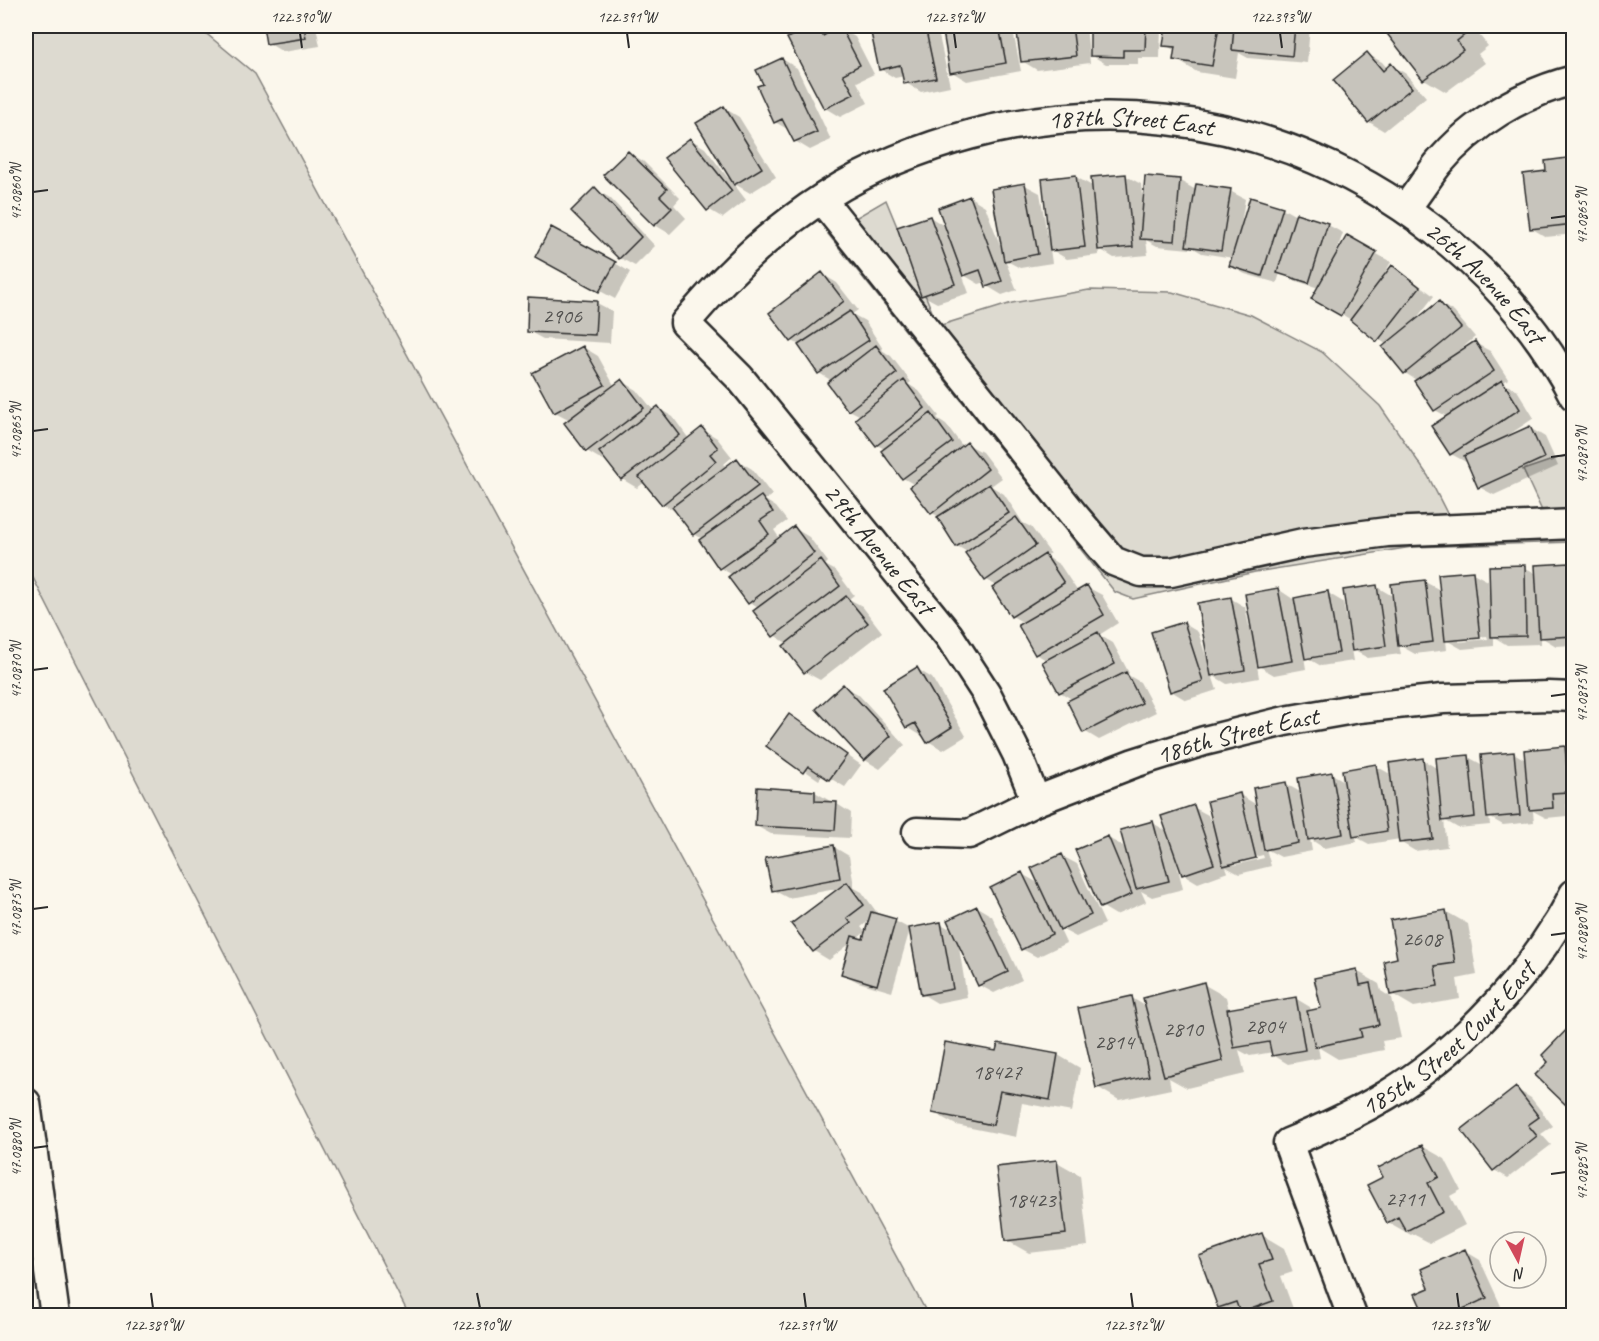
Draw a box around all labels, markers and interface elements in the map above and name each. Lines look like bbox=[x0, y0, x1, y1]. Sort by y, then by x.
text: 122.390°W bbox=[271, 8, 332, 27]
text: 122.391°W bbox=[598, 8, 659, 27]
text: 122.392°W bbox=[925, 8, 986, 27]
text: 122.393°W bbox=[1251, 8, 1312, 27]
street label: 187th Street East bbox=[1046, 100, 1219, 144]
text: 47.0860°N bbox=[7, 161, 26, 220]
text: 47.0865°N bbox=[1573, 185, 1592, 244]
street label: 26th Avenue East bbox=[1419, 213, 1555, 352]
house number: 2906 bbox=[542, 302, 583, 330]
text: 47.0865°N bbox=[7, 400, 26, 459]
text: 47.0870°N bbox=[1573, 424, 1592, 483]
street label: 29th Avenue East bbox=[816, 477, 944, 624]
text: 47.0870°N bbox=[7, 639, 26, 698]
text: 47.0875°N bbox=[1573, 663, 1592, 722]
street label: 186th Street East bbox=[1152, 699, 1323, 772]
text: 47.0875°N bbox=[7, 878, 26, 937]
text: 47.0880°N bbox=[1573, 902, 1592, 961]
house number: 2608 bbox=[1402, 925, 1444, 953]
street label: 185th Street Court East bbox=[1355, 952, 1545, 1123]
house number: 2804 bbox=[1245, 1012, 1287, 1040]
house number: 2810 bbox=[1163, 1015, 1205, 1043]
house number: 2814 bbox=[1094, 1028, 1136, 1056]
house number: 18427 bbox=[972, 1058, 1023, 1086]
text: 47.0880°N bbox=[7, 1117, 26, 1176]
text: 47.0885°N bbox=[1573, 1141, 1592, 1200]
house number: 2711 bbox=[1385, 1185, 1426, 1213]
house number: 18423 bbox=[1006, 1186, 1058, 1214]
north arrow bbox=[1488, 1230, 1548, 1290]
text: N bbox=[1511, 1263, 1526, 1285]
text: 122.389°W bbox=[124, 1316, 185, 1335]
text: 122.390°W bbox=[451, 1316, 512, 1335]
text: 122.391°W bbox=[777, 1316, 838, 1335]
text: 122.392°W bbox=[1104, 1316, 1165, 1335]
text: 122.393°W bbox=[1430, 1316, 1491, 1335]

